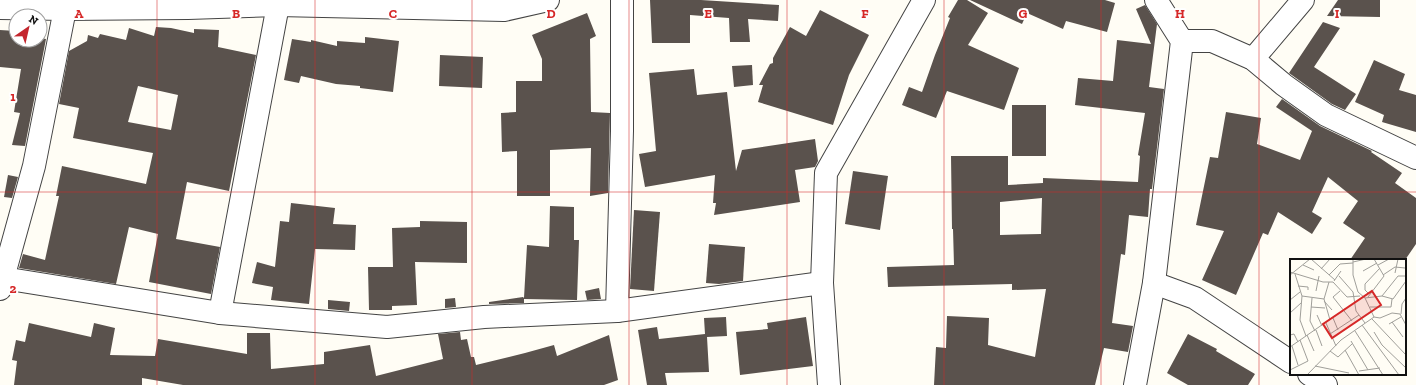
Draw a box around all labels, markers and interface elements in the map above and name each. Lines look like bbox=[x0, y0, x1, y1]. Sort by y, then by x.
text: A bbox=[75, 6, 84, 21]
text: B bbox=[232, 6, 240, 21]
text: C bbox=[389, 6, 397, 21]
text: D bbox=[546, 6, 556, 21]
text: E bbox=[704, 6, 712, 21]
text: F bbox=[861, 6, 869, 21]
text: G bbox=[1019, 6, 1028, 21]
text: H bbox=[1175, 6, 1185, 21]
text: I bbox=[1335, 6, 1340, 21]
north arrow bbox=[8, 8, 48, 48]
text: N bbox=[26, 12, 41, 28]
text: 1 bbox=[10, 89, 16, 104]
inset map bbox=[1290, 259, 1406, 375]
text: 2 bbox=[10, 281, 17, 296]

